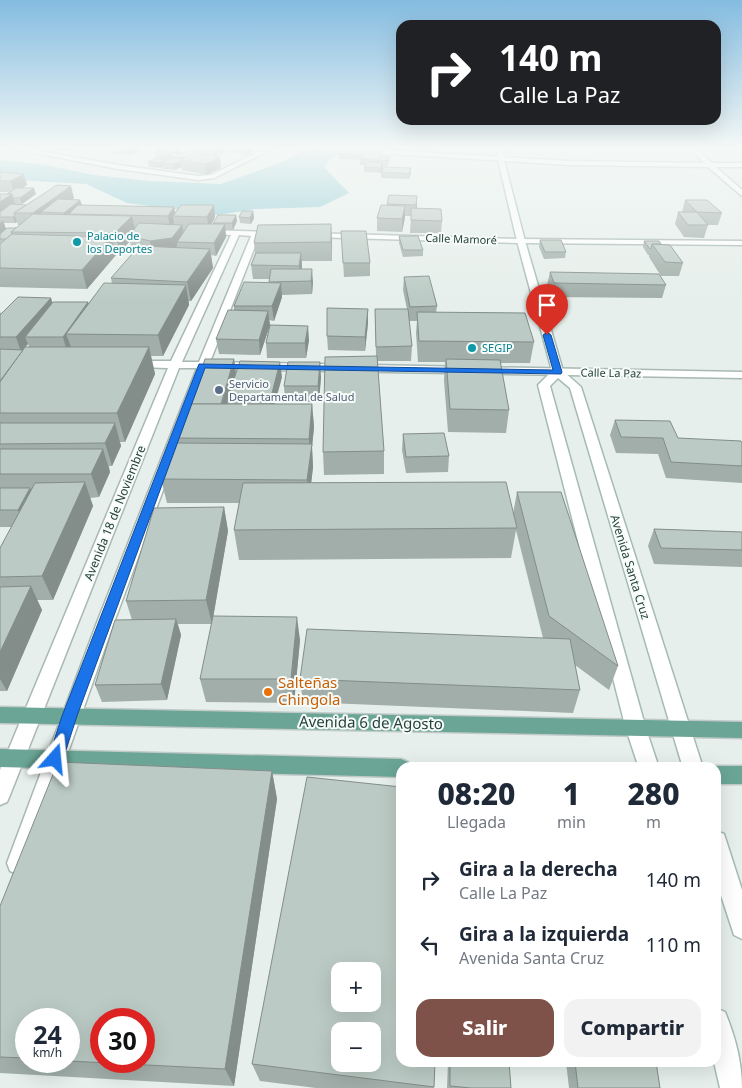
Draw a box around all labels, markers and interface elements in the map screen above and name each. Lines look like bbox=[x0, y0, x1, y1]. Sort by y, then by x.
text: 140 m bbox=[499, 34, 602, 81]
icon: right bbox=[416, 40, 481, 105]
text: Calle La Paz bbox=[499, 79, 620, 109]
place label: Palacio de los Deportes bbox=[87, 228, 152, 256]
street label: Calle Mamoré bbox=[425, 230, 497, 247]
marker: Palacio de los Deportes bbox=[71, 236, 83, 248]
pin bbox=[526, 284, 568, 335]
icon: arrive bbox=[533, 291, 561, 319]
place label: SEGIP bbox=[482, 340, 513, 355]
marker: SEGIP bbox=[466, 342, 478, 354]
street label: Calle La Paz bbox=[581, 364, 641, 381]
place label: Servicio Departamental de Salud bbox=[229, 376, 354, 404]
marker: Servicio Departamental de Salud bbox=[213, 384, 225, 396]
street label: Avenida 18 de Noviembre bbox=[80, 442, 150, 583]
street label: Avenida Santa Cruz bbox=[606, 512, 655, 622]
place label: Salteñas Chingola bbox=[278, 672, 340, 709]
marker: Salteñas Chingola bbox=[262, 686, 274, 698]
street label: Avenida 6 de Agosto bbox=[299, 711, 443, 733]
position arrow bbox=[28, 732, 80, 784]
text: 08:20 bbox=[438, 773, 515, 814]
text: 1 bbox=[563, 773, 580, 814]
text: 280 bbox=[627, 773, 679, 814]
text: Llegada bbox=[447, 811, 506, 833]
text: min bbox=[557, 811, 586, 833]
text: m bbox=[646, 811, 661, 833]
text: Gira a la derecha bbox=[459, 856, 618, 882]
icon: right bbox=[416, 866, 444, 894]
text: 140 m bbox=[646, 867, 701, 893]
text: Calle La Paz bbox=[459, 882, 547, 904]
text: Gira a la izquierda bbox=[459, 921, 629, 947]
icon: left bbox=[416, 931, 444, 959]
text: 110 m bbox=[646, 932, 701, 958]
text: Avenida Santa Cruz bbox=[459, 947, 604, 969]
map controls bbox=[331, 962, 381, 1072]
button: + bbox=[331, 962, 381, 1012]
button: Salir bbox=[416, 999, 554, 1057]
button: Compartir bbox=[564, 999, 701, 1057]
speed limit sign: 30 bbox=[90, 1008, 155, 1073]
text: 24 bbox=[33, 1017, 62, 1051]
button: − bbox=[331, 1022, 381, 1072]
text: km/h bbox=[33, 1044, 62, 1061]

